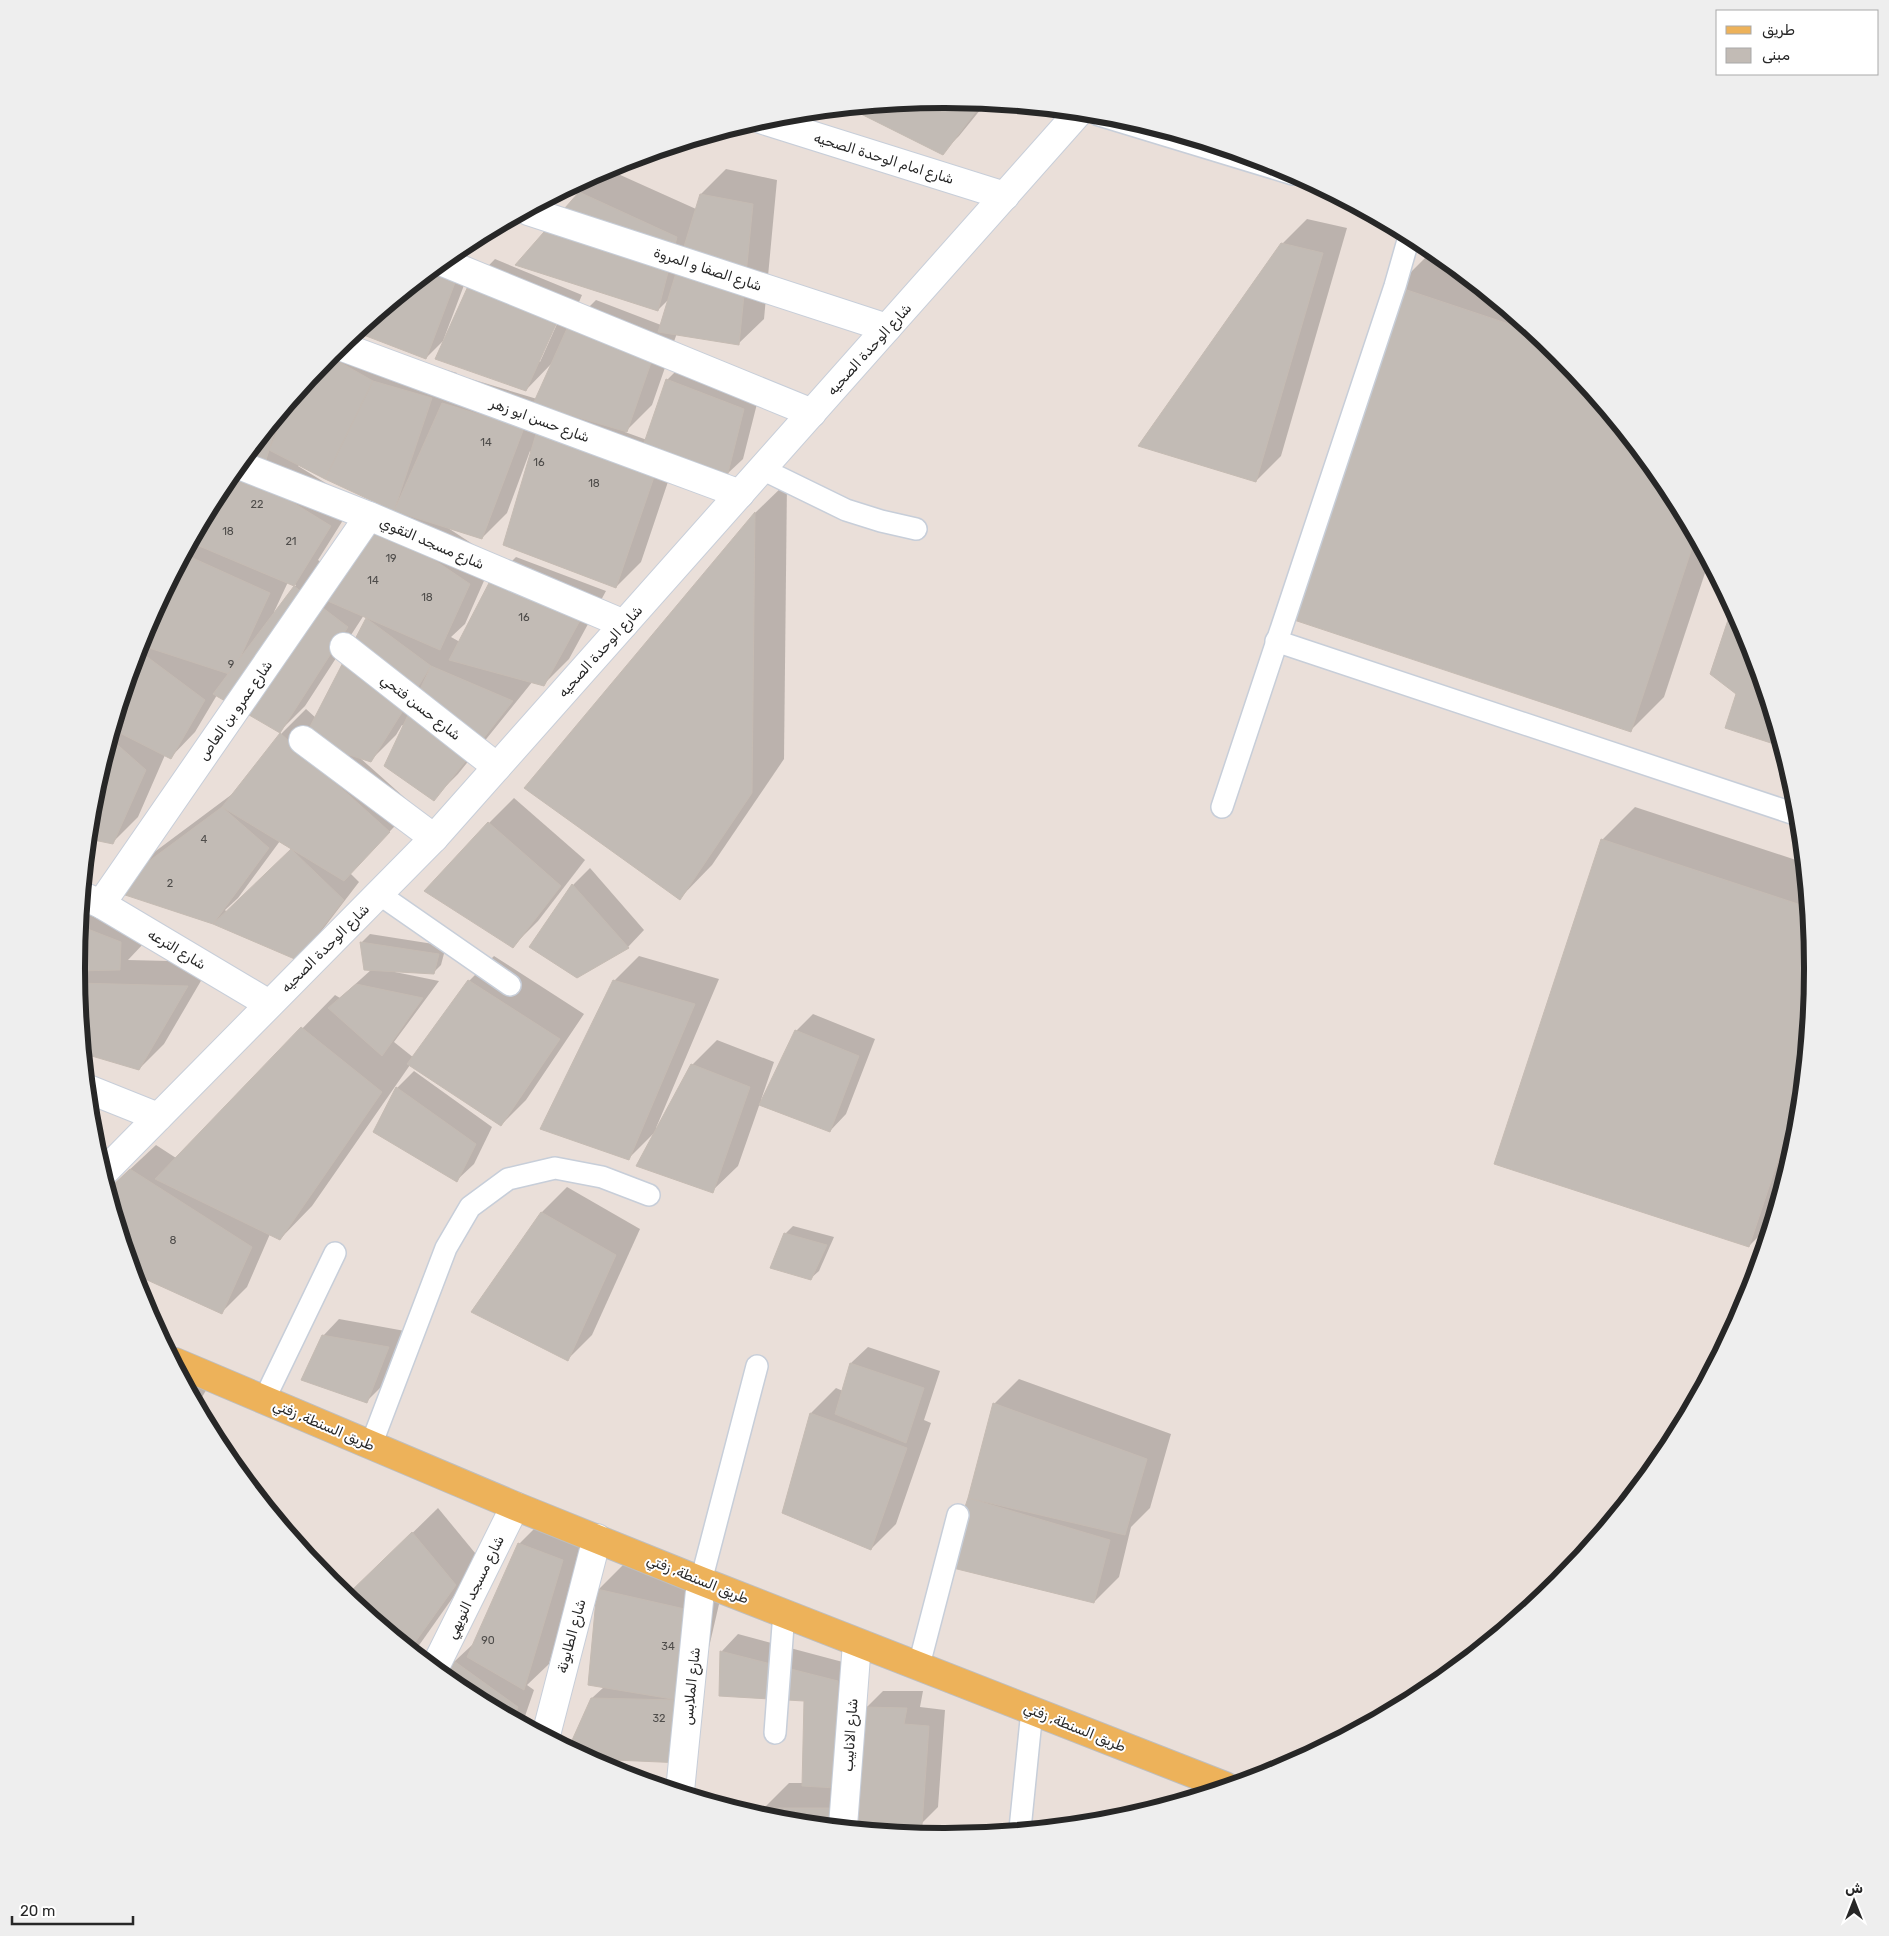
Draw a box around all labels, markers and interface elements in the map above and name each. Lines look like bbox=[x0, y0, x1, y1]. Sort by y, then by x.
legend bbox=[1716, 10, 1879, 75]
text: طريق bbox=[1762, 21, 1795, 39]
text: مبنى bbox=[1762, 46, 1790, 64]
street label: شارع امام الوحدة الصحيه bbox=[811, 129, 956, 190]
street label: شارع الصفا و المروة bbox=[651, 244, 764, 297]
street label: شارع الوحدة الصحيه bbox=[824, 300, 917, 400]
street label: شارع حسن ابو زهر bbox=[486, 394, 592, 448]
house number: 14 bbox=[480, 436, 492, 449]
house number: 16 bbox=[533, 456, 545, 469]
house number: 18 bbox=[588, 477, 600, 490]
house number: 22 bbox=[251, 498, 263, 511]
street label: شارع مسجد التقوي bbox=[376, 514, 487, 575]
house number: 18 bbox=[222, 525, 234, 538]
house number: 21 bbox=[285, 535, 297, 548]
house number: 19 bbox=[385, 552, 397, 565]
house number: 14 bbox=[367, 574, 379, 587]
house number: 18 bbox=[421, 591, 433, 604]
street label: شارع الوحدة الصحيه bbox=[555, 602, 648, 702]
house number: 16 bbox=[518, 611, 530, 624]
street label: شارع عمرو بن العاص bbox=[195, 657, 278, 765]
house number: 9 bbox=[228, 658, 234, 671]
street label: شارع حسن فتحي bbox=[376, 671, 464, 746]
house number: 4 bbox=[201, 833, 208, 846]
house number: 2 bbox=[167, 877, 173, 890]
street label: شارع الوحدة الصحيه bbox=[278, 901, 374, 997]
street label: شارع الترعه bbox=[144, 926, 209, 975]
house number: 8 bbox=[170, 1234, 177, 1247]
street label: طريق السنطة, زفتي bbox=[270, 1396, 377, 1456]
street label: شارع مسجد النويهي bbox=[443, 1533, 510, 1643]
street label: طريق السنطة, زفتي bbox=[644, 1551, 751, 1610]
street label: شارع الطابونة bbox=[553, 1597, 591, 1675]
house number: 90 bbox=[481, 1634, 495, 1647]
house number: 34 bbox=[661, 1640, 675, 1653]
street label: شارع الملابس bbox=[679, 1646, 706, 1726]
street label: شارع الانابيب bbox=[839, 1698, 864, 1772]
street label: طريق السنطة, زفتي bbox=[1021, 1699, 1128, 1758]
house number: 32 bbox=[652, 1712, 666, 1725]
north arrow bbox=[1829, 1876, 1879, 1926]
text: ش bbox=[1845, 1880, 1863, 1897]
scale bar bbox=[12, 1894, 134, 1926]
text: 20 m bbox=[20, 1902, 55, 1920]

